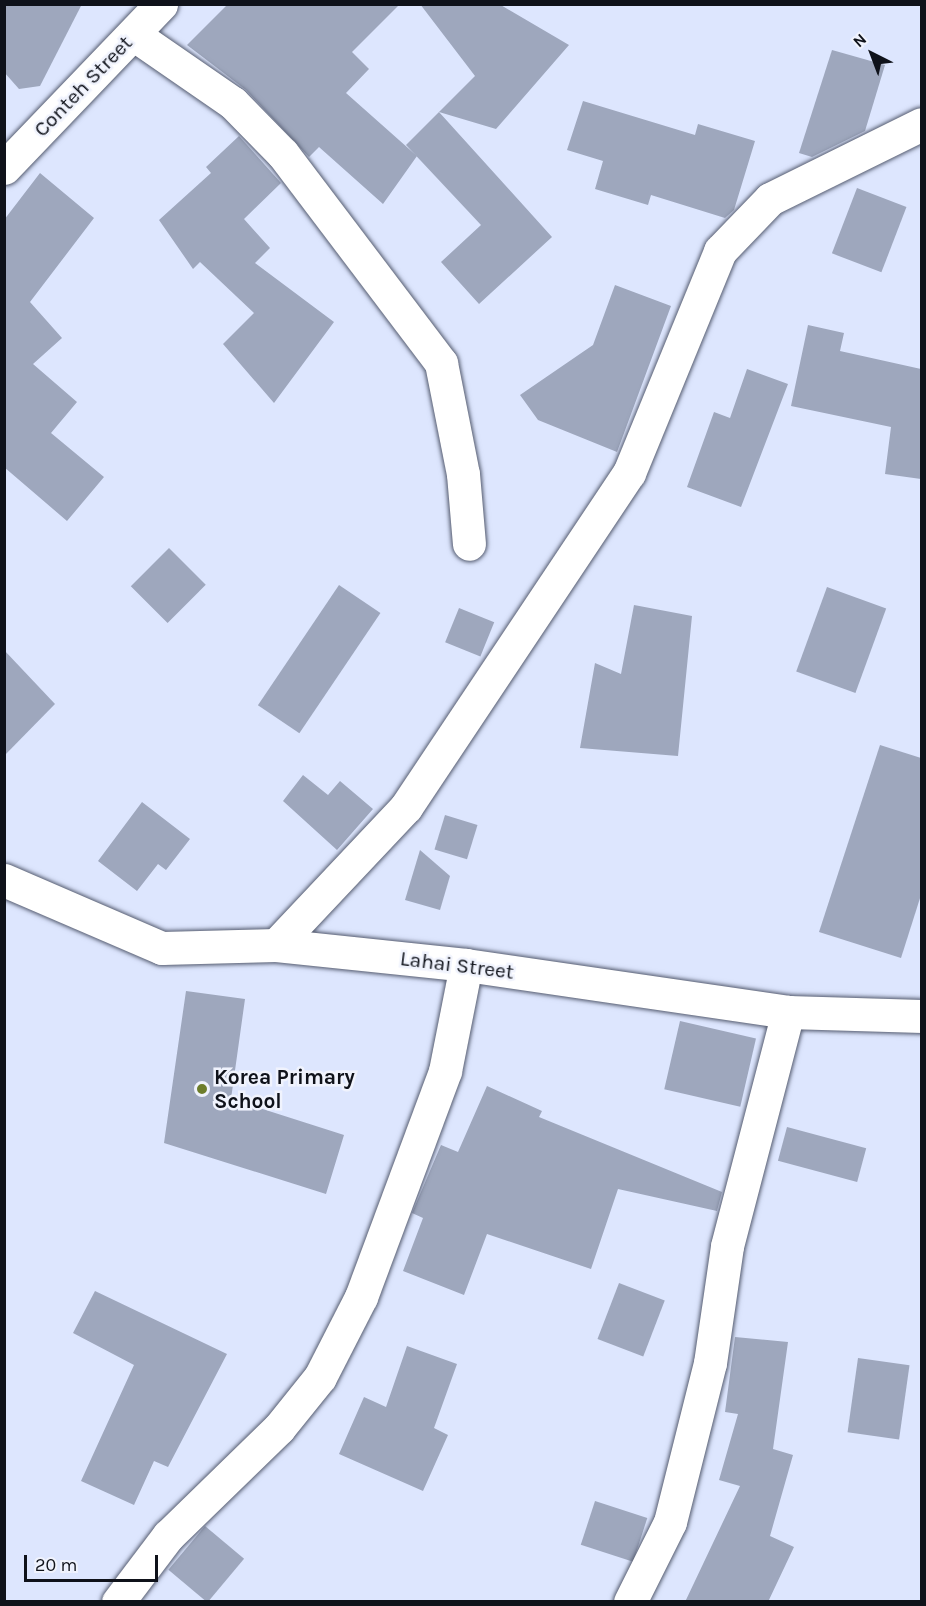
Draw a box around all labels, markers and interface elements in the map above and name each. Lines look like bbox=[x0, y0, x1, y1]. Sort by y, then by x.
north arrow bbox=[842, 24, 902, 84]
text: N bbox=[849, 29, 870, 51]
street label: Conteh Street bbox=[28, 30, 138, 142]
street label: Lahai Street bbox=[399, 946, 515, 984]
place label: Korea Primary School bbox=[214, 1064, 355, 1114]
marker: Korea Primary School bbox=[195, 1082, 209, 1096]
scale bar bbox=[27, 1543, 160, 1581]
text: 20 m bbox=[35, 1554, 77, 1576]

